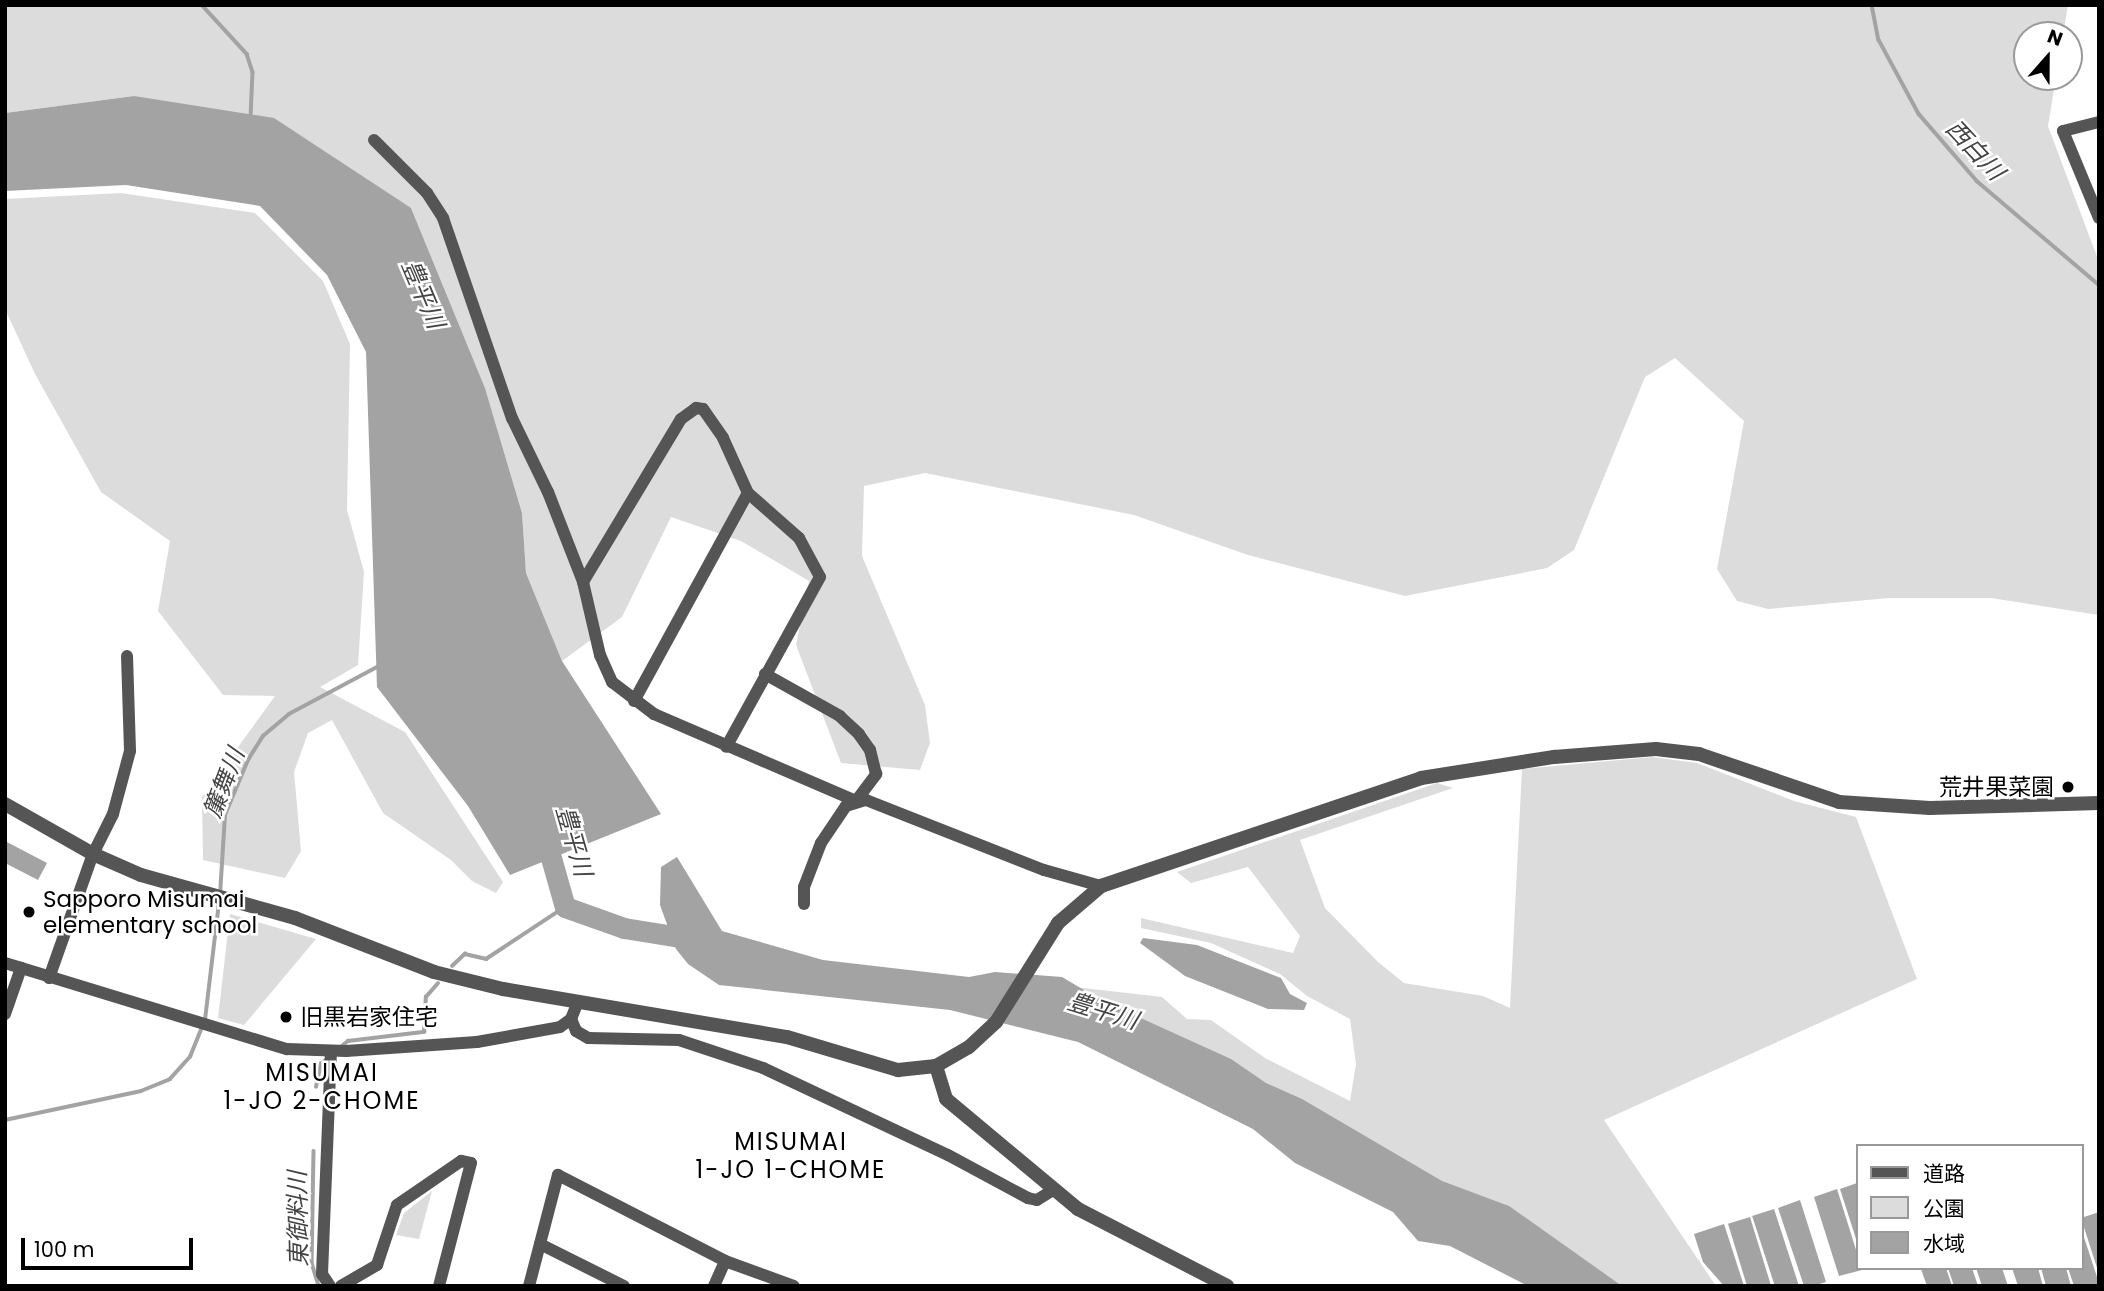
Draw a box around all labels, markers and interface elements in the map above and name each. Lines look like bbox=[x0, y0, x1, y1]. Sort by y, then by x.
north arrow bbox=[2013, 21, 2083, 91]
text: N bbox=[2043, 23, 2066, 53]
water label: 西白川 bbox=[1940, 114, 2010, 186]
water label: 豊平川 bbox=[396, 255, 450, 333]
water label: 簾舞川 bbox=[198, 744, 250, 822]
place label: 荒井果菜園 bbox=[1939, 773, 2054, 801]
marker: 荒井果菜園 bbox=[2060, 779, 2076, 795]
water label: 豊平川 bbox=[550, 802, 598, 880]
place label: Sapporo Misumai elementary school bbox=[43, 885, 257, 939]
marker: Sapporo Misumai elementary school bbox=[21, 904, 37, 920]
water label: 豊平川 bbox=[1064, 987, 1142, 1035]
place label: 旧黒岩家住宅 bbox=[300, 1003, 438, 1031]
marker: 旧黒岩家住宅 bbox=[278, 1009, 294, 1025]
district label: MISUMAI 1-JO 2-CHOME bbox=[225, 1059, 419, 1115]
district label: MISUMAI 1-JO 1-CHOME bbox=[697, 1128, 885, 1184]
legend bbox=[1856, 1144, 2083, 1270]
text: 道路 bbox=[1923, 1159, 1965, 1188]
water label: 東御料川 bbox=[283, 1171, 313, 1267]
text: 公園 bbox=[1923, 1194, 1965, 1223]
scale bar bbox=[24, 1224, 196, 1268]
text: 水域 bbox=[1923, 1229, 1965, 1258]
text: 100 m bbox=[34, 1235, 94, 1264]

